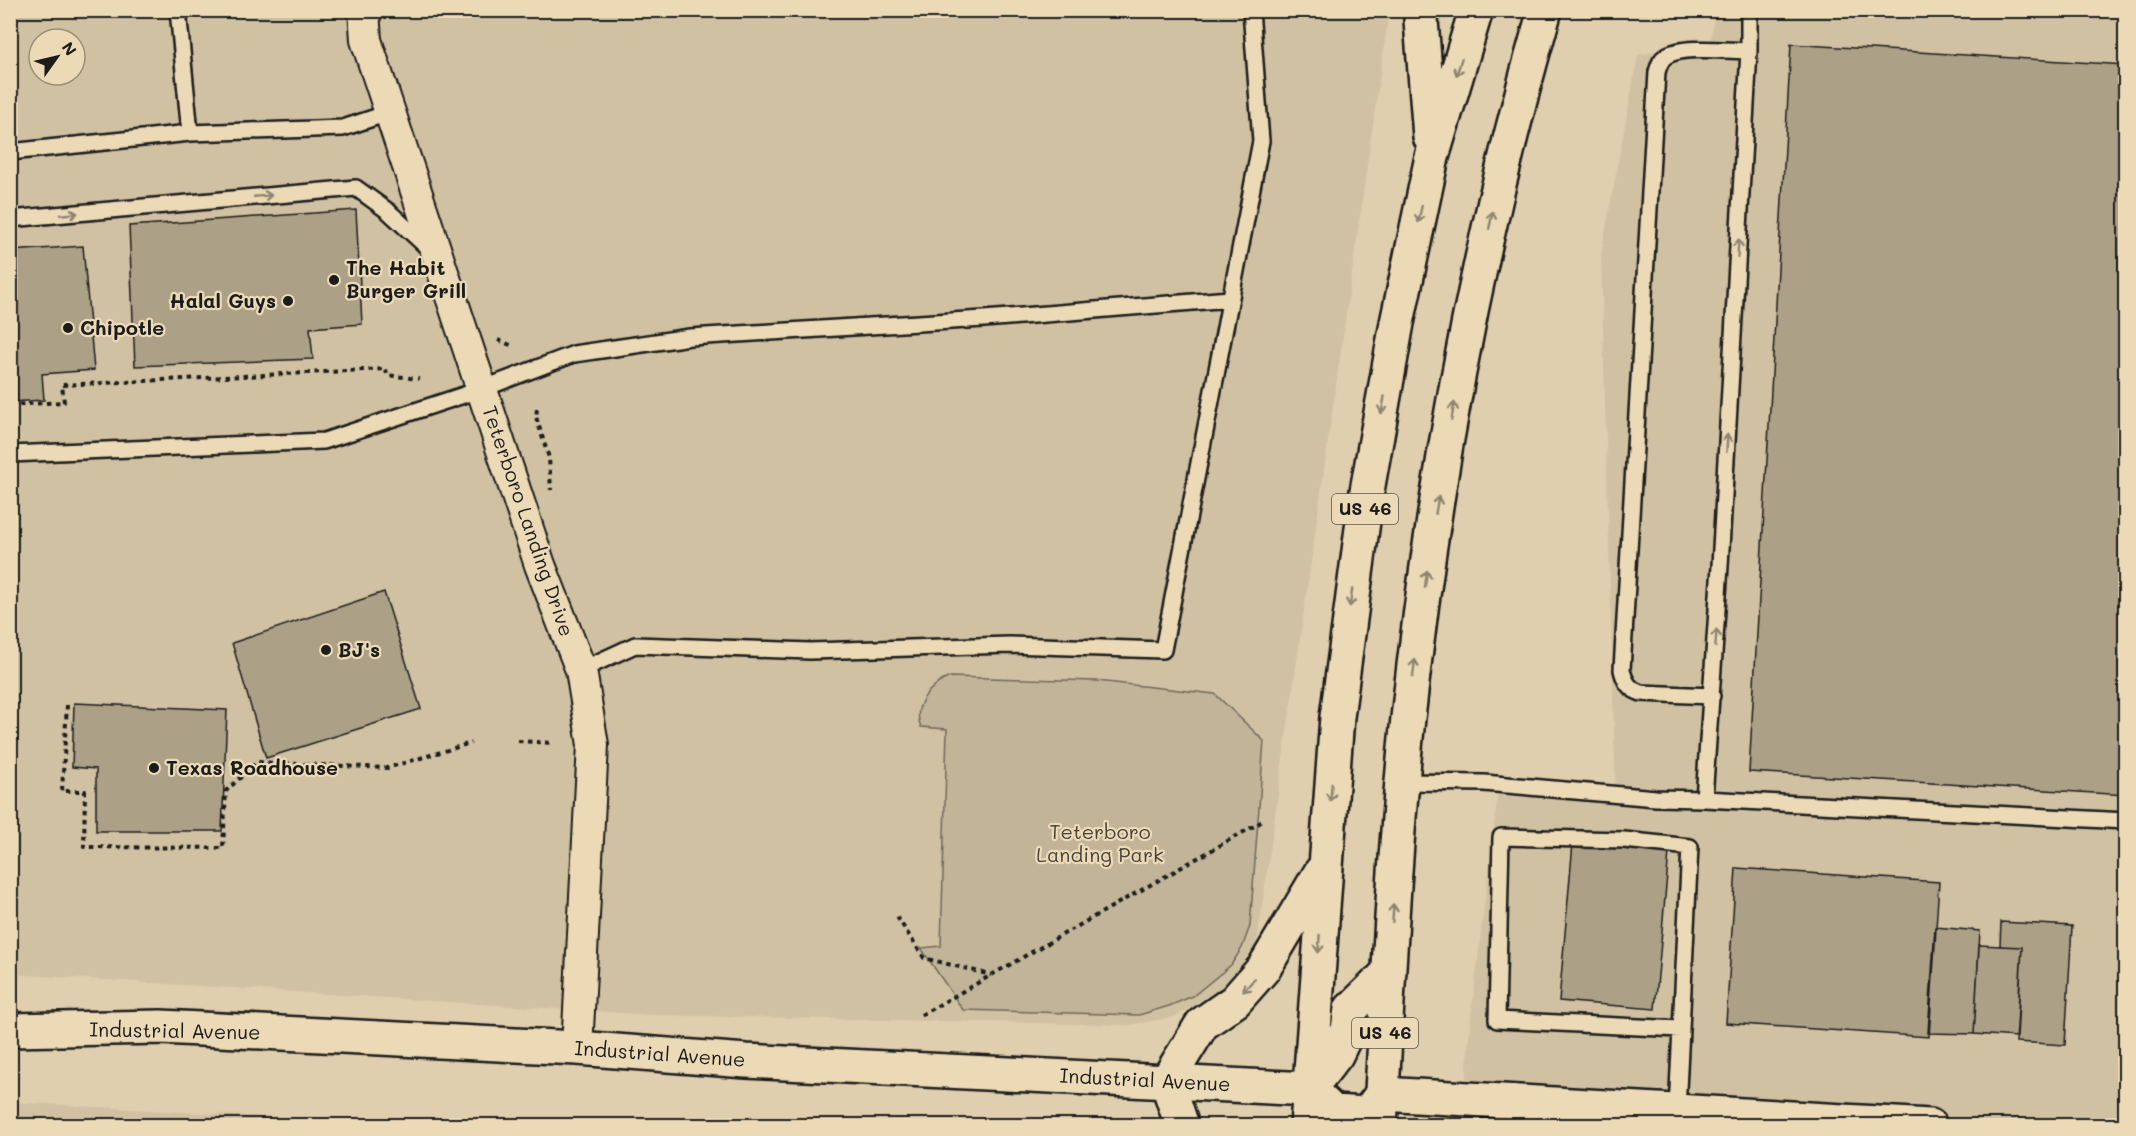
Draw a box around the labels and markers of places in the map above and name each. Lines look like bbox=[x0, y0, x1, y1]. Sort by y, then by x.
place label: The Habit Burger Grill bbox=[346, 254, 466, 303]
marker: The Habit Burger Grill bbox=[327, 273, 341, 287]
place label: Halal Guys bbox=[170, 287, 276, 313]
marker: Halal Guys bbox=[281, 294, 295, 308]
place label: Chipotle bbox=[80, 314, 164, 340]
marker: Chipotle bbox=[61, 321, 75, 335]
place label: BJ's bbox=[338, 636, 380, 662]
marker: BJ's bbox=[319, 643, 333, 657]
place label: Texas Roadhouse bbox=[166, 754, 338, 780]
marker: Texas Roadhouse bbox=[147, 761, 161, 775]

